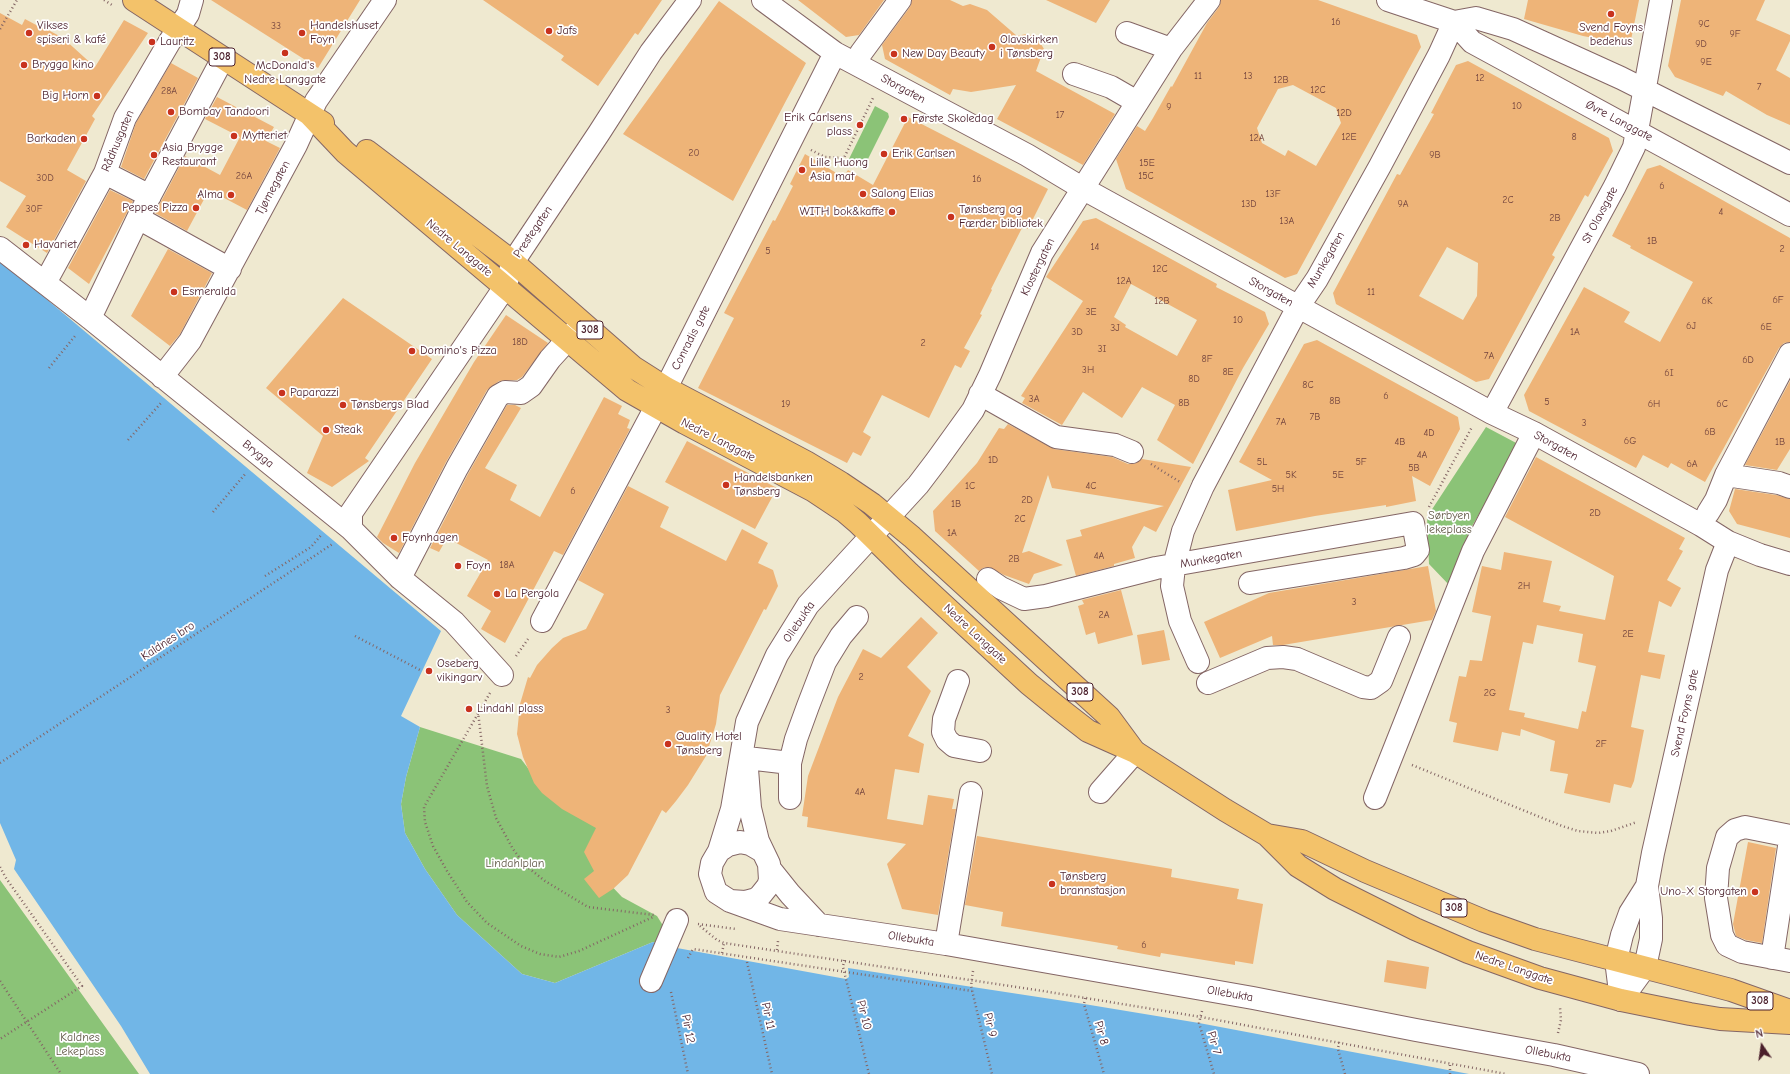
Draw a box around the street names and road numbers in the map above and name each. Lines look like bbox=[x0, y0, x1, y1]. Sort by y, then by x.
road number: 308 bbox=[209, 48, 235, 66]
street label: Storgaten bbox=[878, 71, 928, 107]
street label: Øvre Langgate bbox=[1583, 97, 1655, 145]
street label: Rådhusgaten bbox=[99, 108, 137, 174]
street label: Tjømegaten bbox=[253, 158, 293, 218]
street label: St Olavsgate bbox=[1579, 184, 1621, 246]
street label: Prestegaten bbox=[510, 203, 556, 261]
street label: Nedre Langgate bbox=[423, 216, 495, 280]
street label: Munkegaten bbox=[1304, 229, 1348, 291]
street label: Klostergaten bbox=[1018, 236, 1058, 298]
street label: Storgaten bbox=[1246, 274, 1296, 310]
street label: Conradis gate bbox=[669, 303, 713, 373]
road number: 308 bbox=[577, 321, 603, 339]
street label: Nedre Langgate bbox=[678, 415, 758, 465]
street label: Storgaten bbox=[1531, 428, 1581, 464]
street label: Brygga bbox=[239, 437, 277, 471]
street label: Munkegaten bbox=[1179, 546, 1243, 572]
street label: Ollebukta bbox=[780, 599, 818, 645]
street label: Nedre Langgate bbox=[940, 601, 1010, 667]
street label: Kaldnes bro bbox=[139, 618, 197, 664]
street label: Svend Foyns gate bbox=[1668, 668, 1702, 758]
road number: 308 bbox=[1067, 683, 1093, 701]
road number: 308 bbox=[1441, 899, 1467, 917]
street label: Ollebukta bbox=[887, 928, 935, 950]
street label: Nedre Langgate bbox=[1473, 948, 1555, 988]
street label: Ollebukta bbox=[1206, 983, 1254, 1005]
road number: 308 bbox=[1747, 992, 1773, 1010]
street label: Pir 10 bbox=[853, 999, 875, 1031]
street label: Pir 11 bbox=[758, 1001, 778, 1031]
street label: Pir 9 bbox=[980, 1011, 1000, 1039]
street label: Pir 12 bbox=[678, 1013, 698, 1045]
street label: Pir 8 bbox=[1091, 1019, 1111, 1047]
street label: Pir 7 bbox=[1204, 1030, 1224, 1056]
street label: Ollebukta bbox=[1524, 1042, 1572, 1066]

